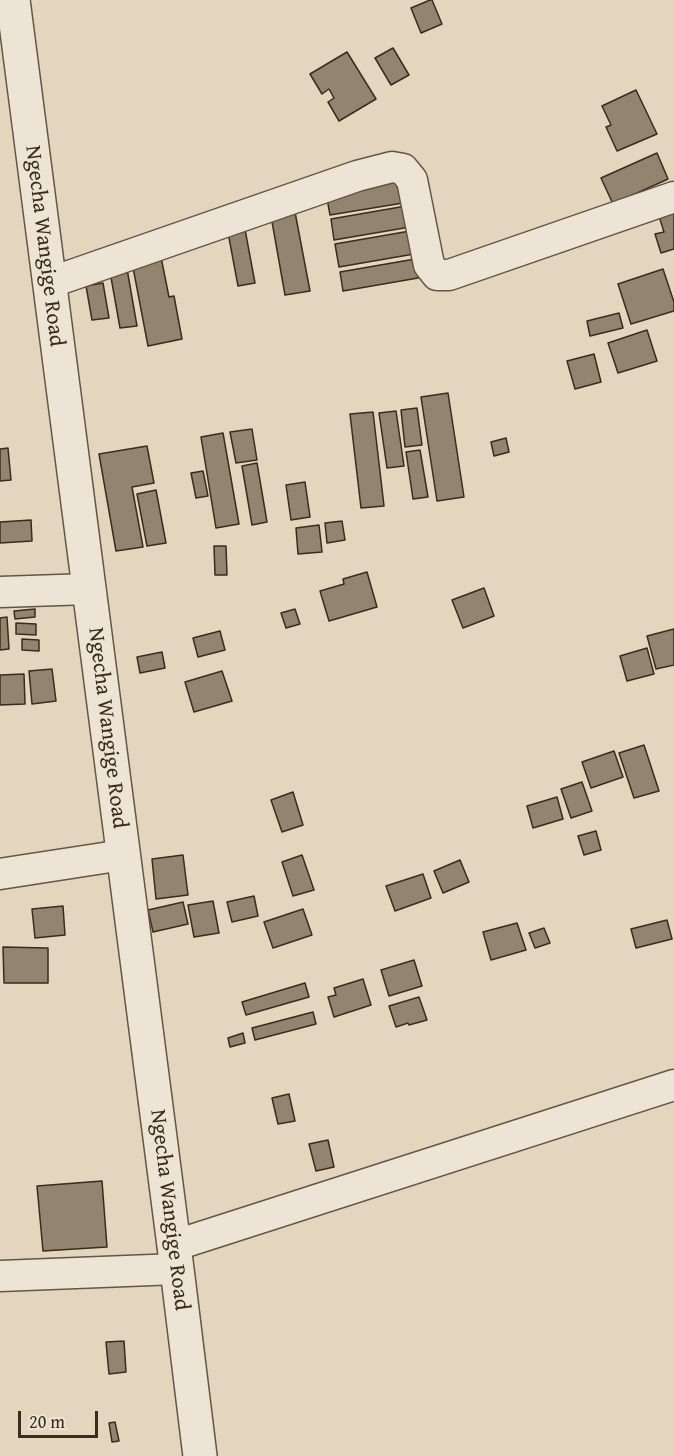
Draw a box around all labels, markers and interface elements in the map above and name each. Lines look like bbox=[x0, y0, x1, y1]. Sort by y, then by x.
street label: Ngecha Wangige Road bbox=[19, 144, 69, 348]
street label: Ngecha Wangige Road bbox=[82, 626, 132, 830]
street label: Ngecha Wangige Road bbox=[144, 1108, 194, 1312]
scale bar bbox=[21, 1399, 100, 1437]
text: 20 m bbox=[29, 1408, 65, 1435]

